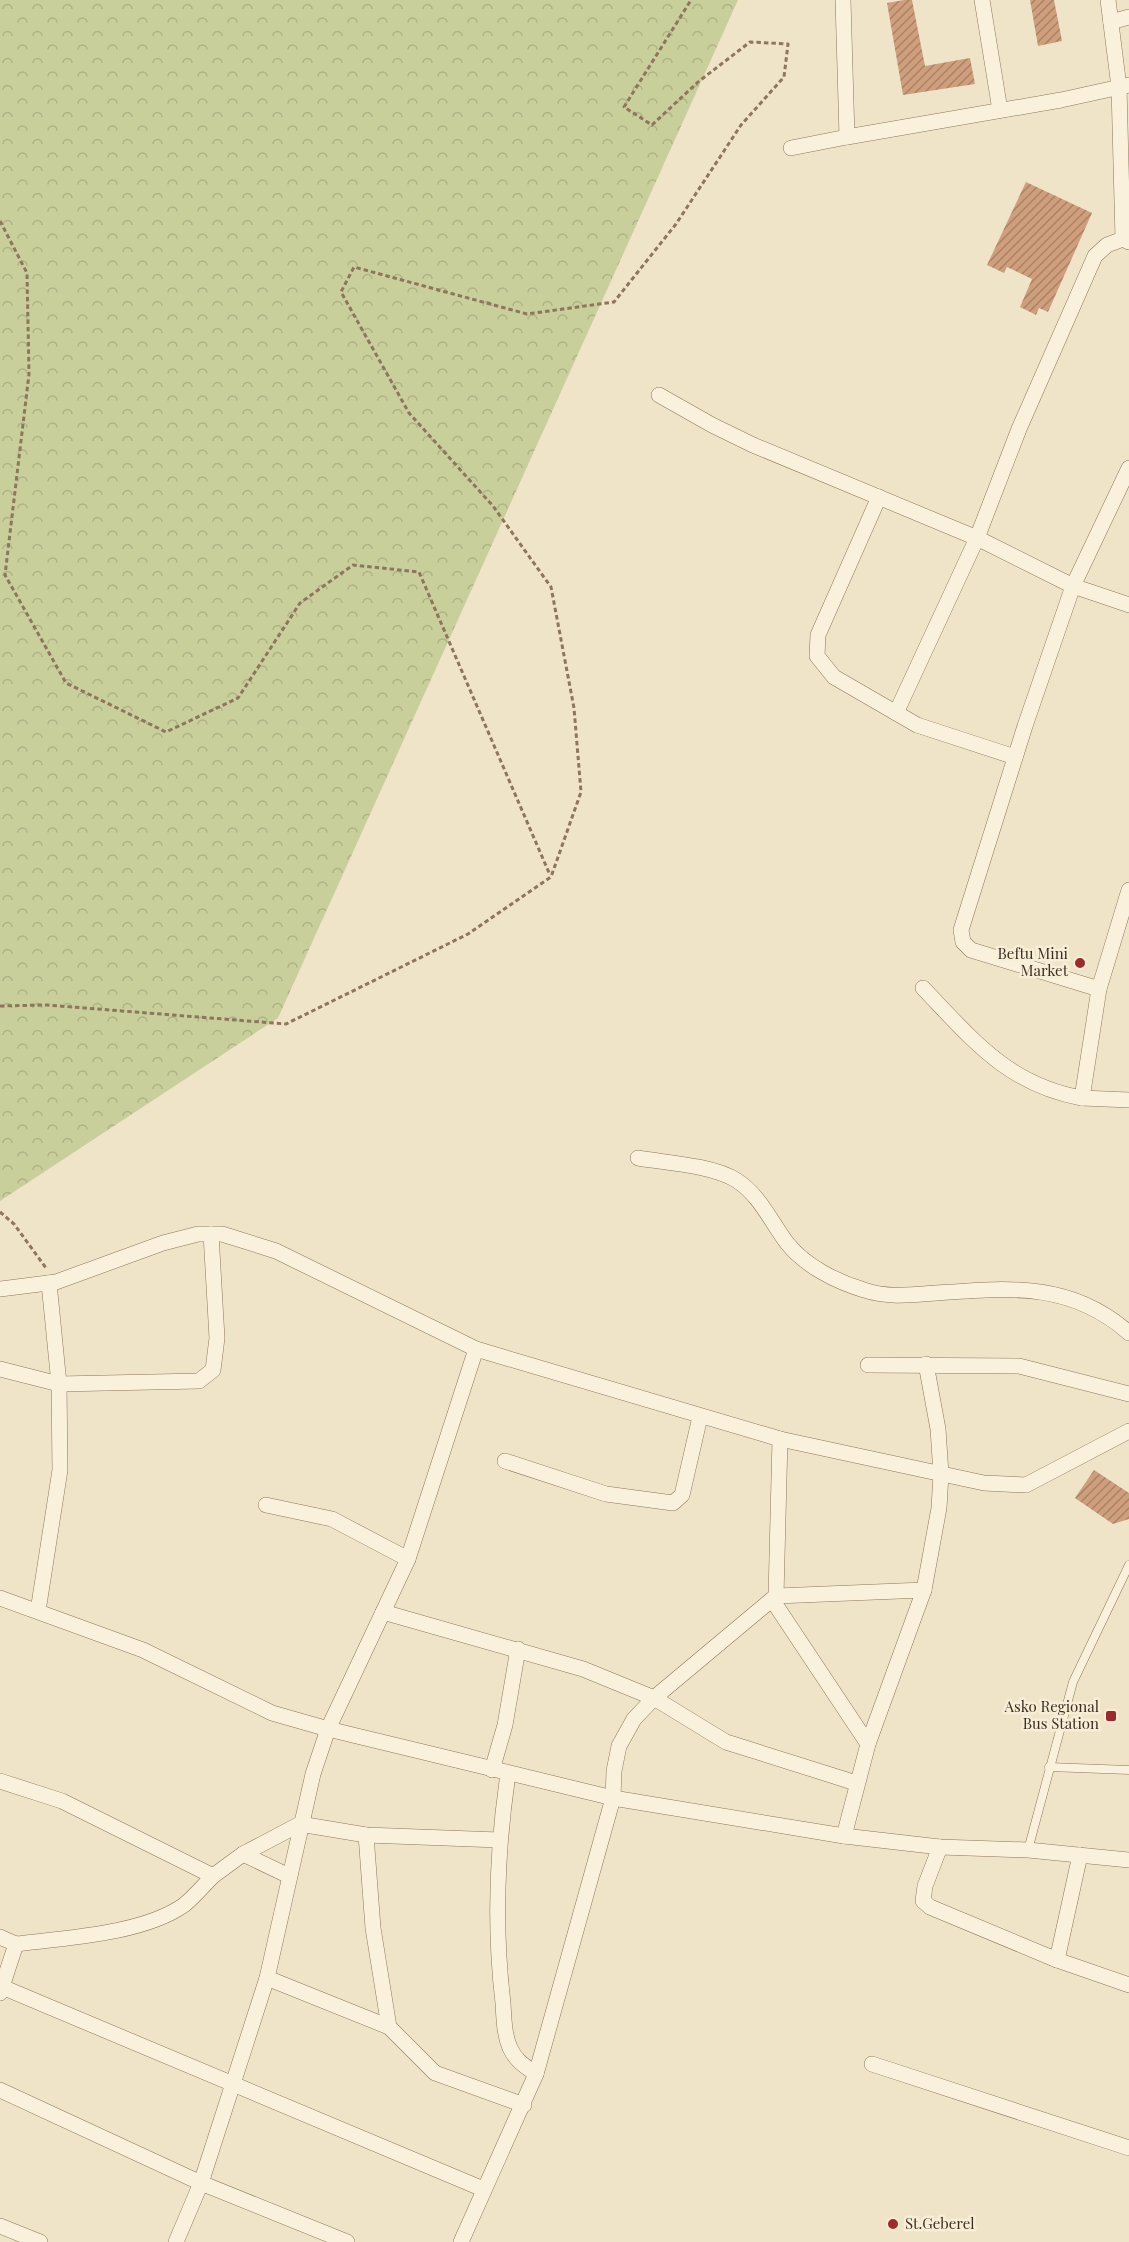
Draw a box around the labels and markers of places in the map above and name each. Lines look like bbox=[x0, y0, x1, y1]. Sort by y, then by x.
place label: Beftu Mini Market bbox=[998, 943, 1069, 980]
marker: Beftu Mini Market bbox=[1073, 956, 1087, 970]
place label: Asko Regional Bus Station bbox=[1003, 1696, 1099, 1733]
marker: Asko Regional Bus Station bbox=[1104, 1709, 1118, 1723]
place label: St.Geberel bbox=[905, 2213, 975, 2233]
marker: St.Geberel bbox=[886, 2217, 900, 2231]

